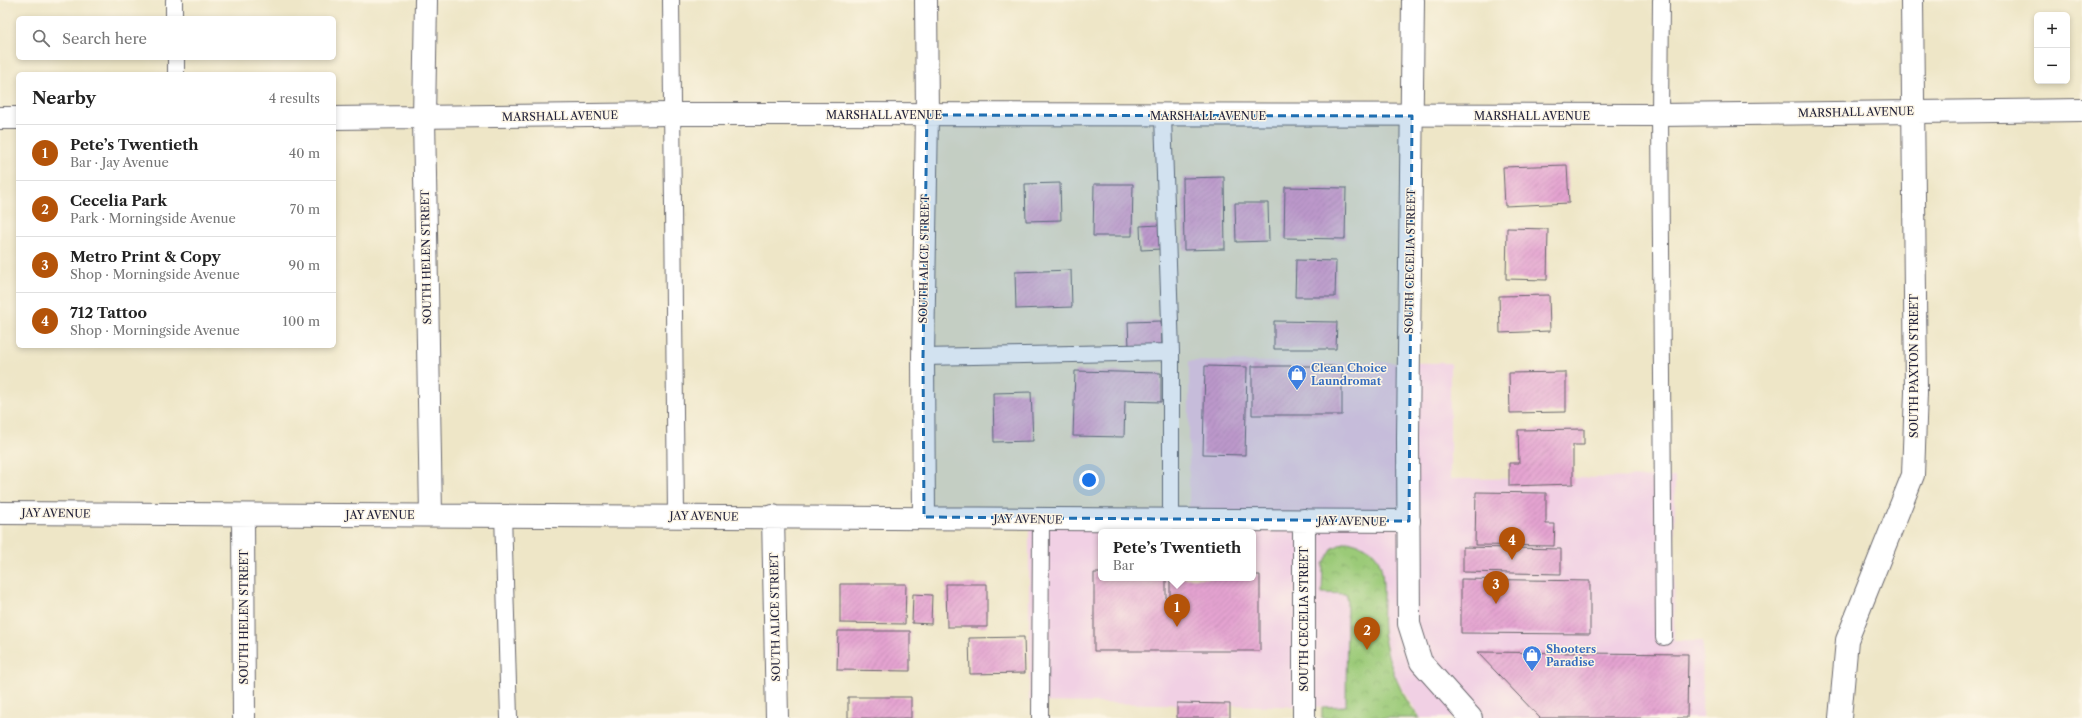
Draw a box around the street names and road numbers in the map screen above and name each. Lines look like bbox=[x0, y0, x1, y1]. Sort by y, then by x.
street label: MARSHALL AVENUE bbox=[1798, 104, 1915, 120]
street label: MARSHALL AVENUE bbox=[502, 108, 619, 124]
street label: MARSHALL AVENUE bbox=[826, 108, 942, 122]
street label: MARSHALL AVENUE bbox=[1150, 109, 1266, 123]
street label: MARSHALL AVENUE bbox=[1474, 109, 1590, 123]
street label: SOUTH CECELIA STREET bbox=[1402, 188, 1418, 334]
street label: SOUTH HELEN STREET bbox=[418, 189, 434, 325]
street label: SOUTH ALICE STREET bbox=[916, 194, 932, 324]
street label: SOUTH PAXTON STREET bbox=[1907, 293, 1921, 438]
street label: JAY AVENUE bbox=[19, 505, 91, 521]
street label: JAY AVENUE bbox=[343, 508, 415, 522]
street label: JAY AVENUE bbox=[667, 508, 739, 524]
street label: JAY AVENUE bbox=[991, 511, 1063, 527]
street label: JAY AVENUE bbox=[1315, 513, 1387, 529]
street label: SOUTH CECELIA STREET bbox=[1297, 546, 1311, 692]
street label: SOUTH HELEN STREET bbox=[237, 549, 251, 684]
street label: SOUTH ALICE STREET bbox=[767, 552, 783, 682]

